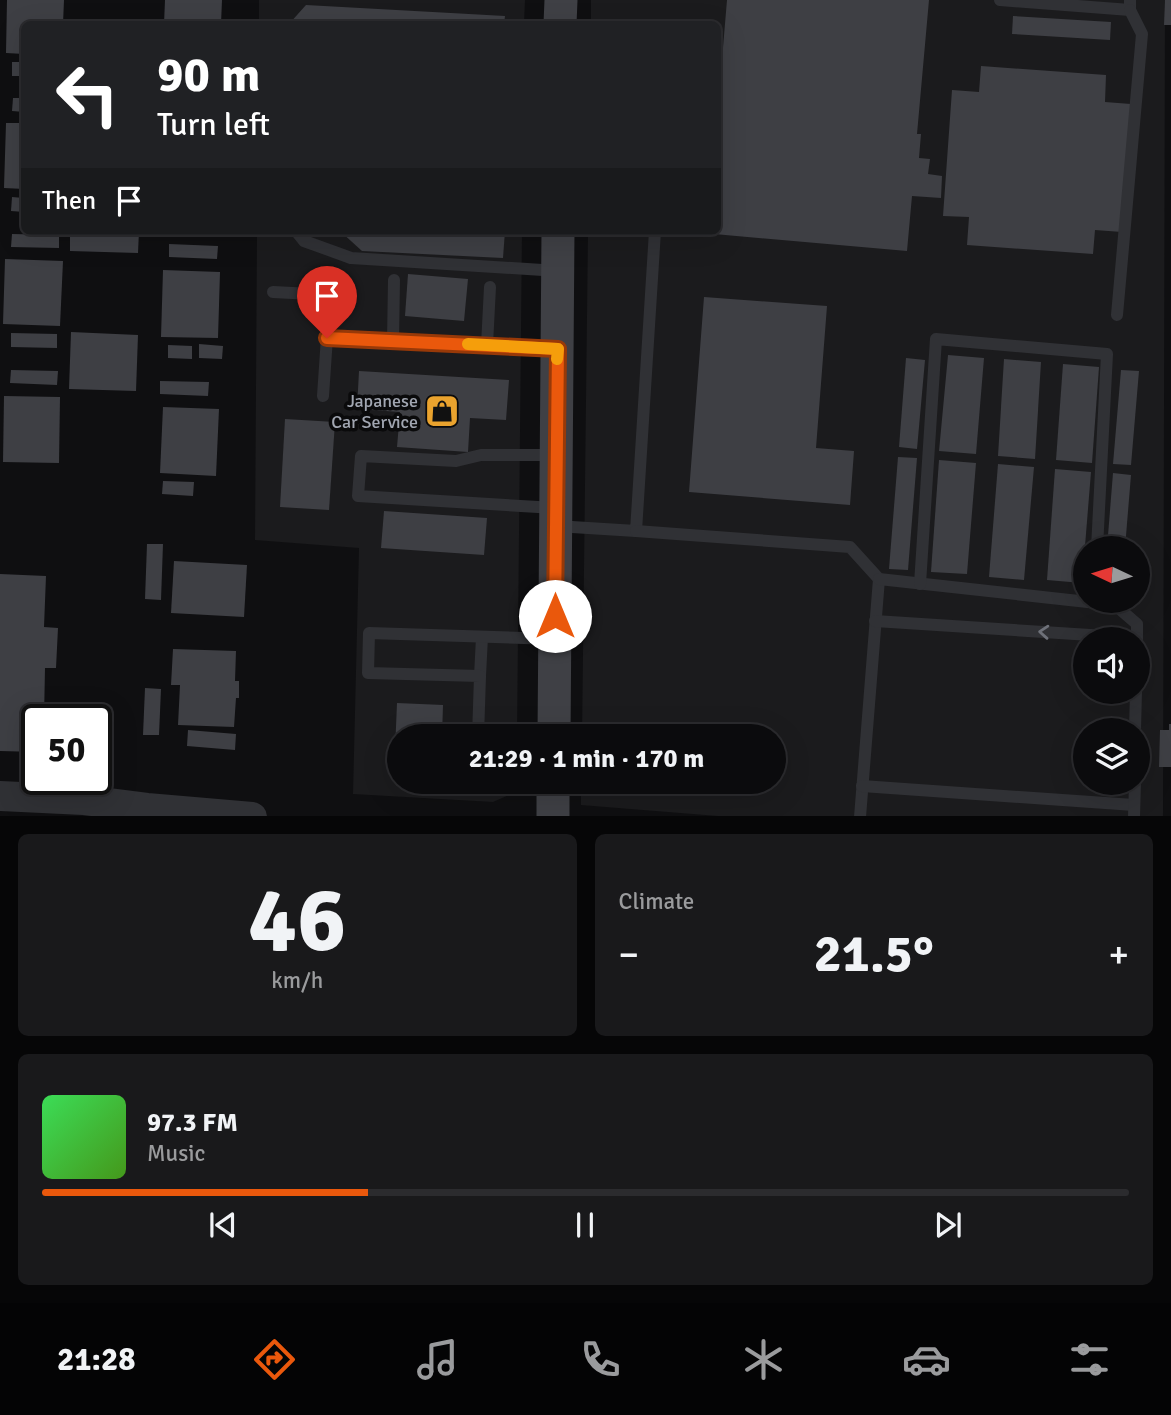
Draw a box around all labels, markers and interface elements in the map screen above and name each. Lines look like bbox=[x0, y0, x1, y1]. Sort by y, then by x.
text: 90 m bbox=[157, 45, 260, 105]
icon: left bbox=[42, 49, 133, 140]
text: Turn left bbox=[157, 105, 270, 144]
icon: arrive bbox=[110, 182, 148, 220]
text: Then bbox=[42, 185, 96, 217]
pin bbox=[297, 266, 357, 338]
icon: arrive bbox=[308, 277, 346, 315]
place label: Japanese Car Service bbox=[331, 390, 418, 433]
shop icon: Japanese Car Service bbox=[423, 392, 461, 430]
north arrow bbox=[1073, 536, 1150, 612]
map controls bbox=[1073, 536, 1150, 795]
position arrow bbox=[518, 579, 592, 653]
one-way arrow bbox=[1038, 625, 1049, 640]
button: sound bbox=[1073, 627, 1150, 704]
speed limit sign: 50 bbox=[21, 704, 112, 795]
button: layers bbox=[1073, 718, 1150, 795]
text: 21:29 · 1 min · 170 m bbox=[469, 743, 704, 775]
text: 46 bbox=[248, 864, 346, 977]
text: Climate bbox=[619, 887, 694, 916]
text: 21.5° bbox=[814, 922, 934, 986]
text: − bbox=[619, 931, 639, 978]
text: + bbox=[1108, 931, 1129, 978]
text: km/h bbox=[271, 966, 323, 995]
text: 97.3 FM bbox=[147, 1107, 238, 1139]
text: Music bbox=[147, 1139, 205, 1168]
icon: previous bbox=[204, 1206, 242, 1244]
icon: pause bbox=[566, 1206, 604, 1244]
icon: next bbox=[929, 1206, 967, 1244]
icon: directions bbox=[250, 1335, 299, 1384]
icon: music bbox=[413, 1335, 462, 1384]
icon: phone bbox=[576, 1335, 625, 1384]
icon: climate bbox=[739, 1335, 788, 1384]
icon: car bbox=[902, 1335, 951, 1384]
icon: filters bbox=[1065, 1335, 1114, 1384]
text: 21:28 bbox=[57, 1340, 136, 1379]

